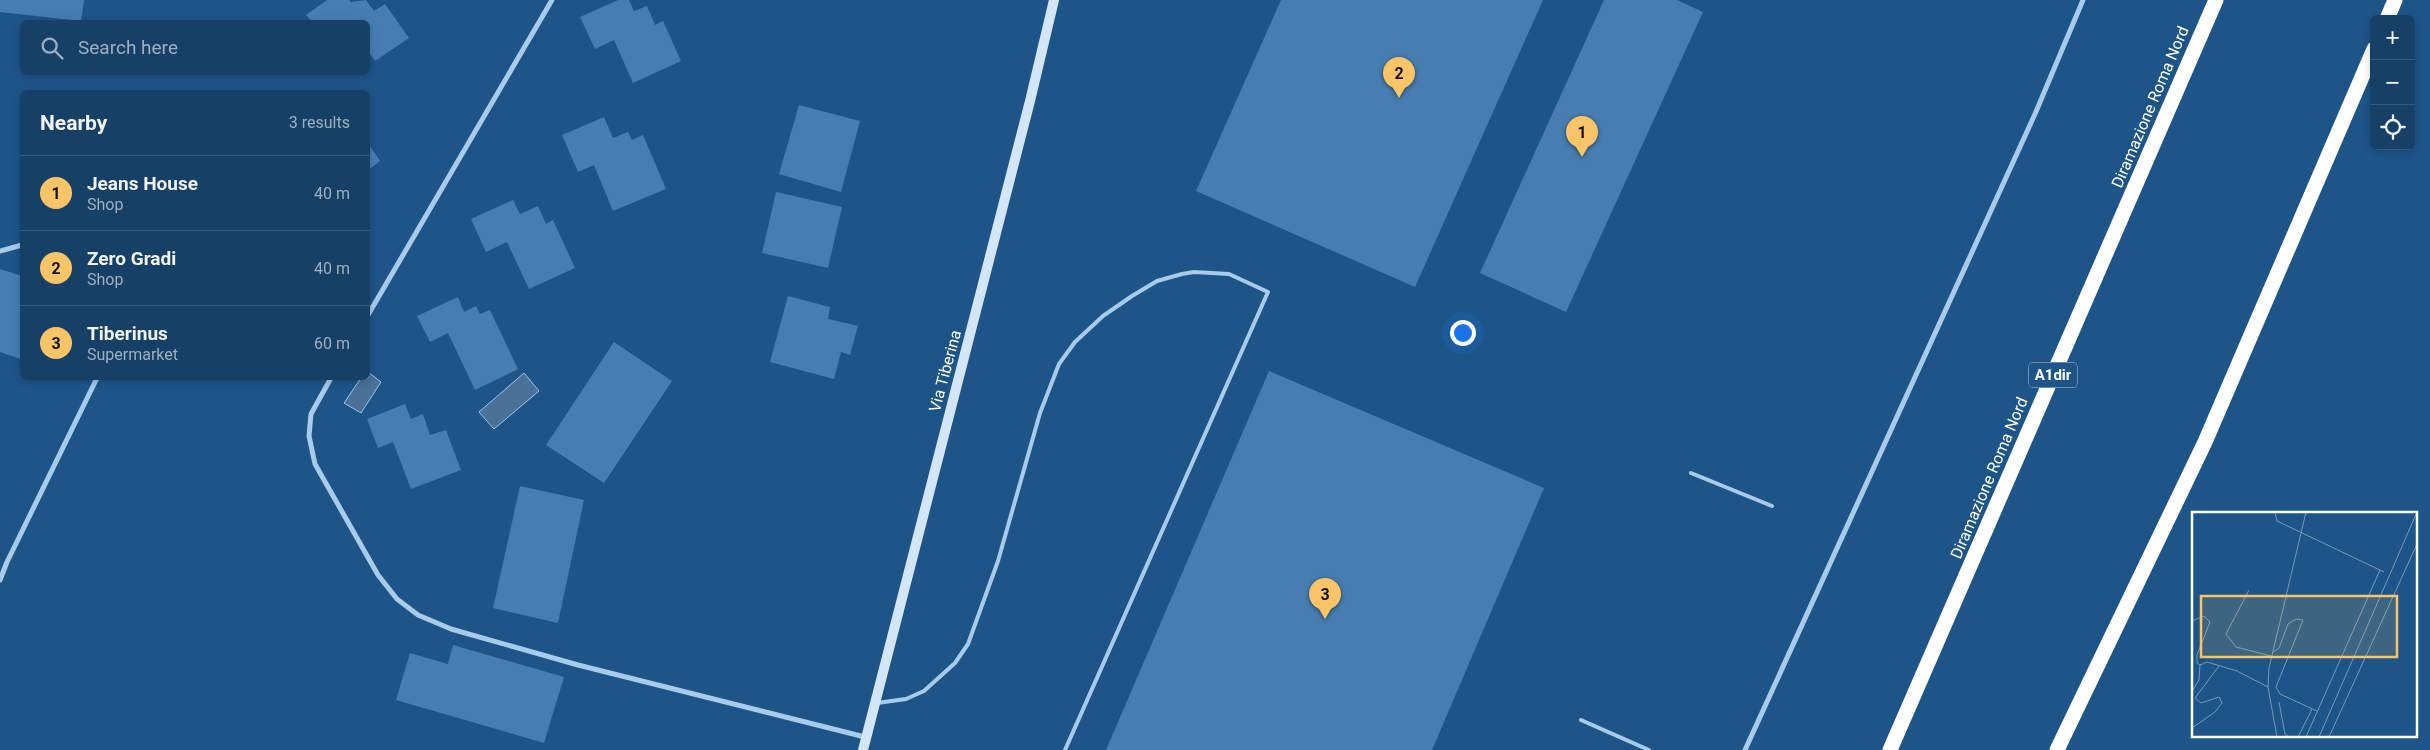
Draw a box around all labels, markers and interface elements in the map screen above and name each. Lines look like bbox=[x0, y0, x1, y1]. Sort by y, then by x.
map controls bbox=[2370, 15, 2415, 150]
button: + bbox=[2370, 15, 2415, 60]
search box bbox=[20, 20, 370, 75]
street label: Diramazione Roma Nord bbox=[2107, 23, 2193, 191]
icon: search bbox=[38, 34, 66, 62]
text: Search here bbox=[78, 36, 178, 59]
pin: 2 bbox=[1383, 57, 1415, 98]
button: − bbox=[2370, 60, 2415, 105]
button: locate bbox=[2370, 105, 2415, 150]
text: Nearby bbox=[40, 111, 107, 135]
text: 3 results bbox=[289, 113, 350, 132]
pin: 1 bbox=[1566, 116, 1598, 157]
text: Jeans House bbox=[87, 172, 198, 195]
text: 1 bbox=[51, 184, 61, 203]
text: 40 m bbox=[314, 184, 350, 203]
text: Shop bbox=[87, 195, 123, 214]
text: Zero Gradi bbox=[87, 247, 176, 270]
text: 2 bbox=[51, 259, 61, 278]
text: 40 m bbox=[314, 259, 350, 278]
text: Shop bbox=[87, 270, 123, 289]
your location bbox=[1450, 320, 1476, 346]
text: Tiberinus bbox=[87, 322, 168, 345]
street label: Via Tiberina bbox=[925, 328, 965, 414]
text: 3 bbox=[51, 334, 61, 353]
text: 60 m bbox=[314, 334, 350, 353]
text: Supermarket bbox=[87, 345, 178, 364]
road number: A1dir bbox=[2029, 362, 2077, 388]
street label: Diramazione Roma Nord bbox=[1946, 394, 2032, 562]
inset map bbox=[2192, 512, 2418, 738]
pin: 3 bbox=[1309, 578, 1341, 619]

